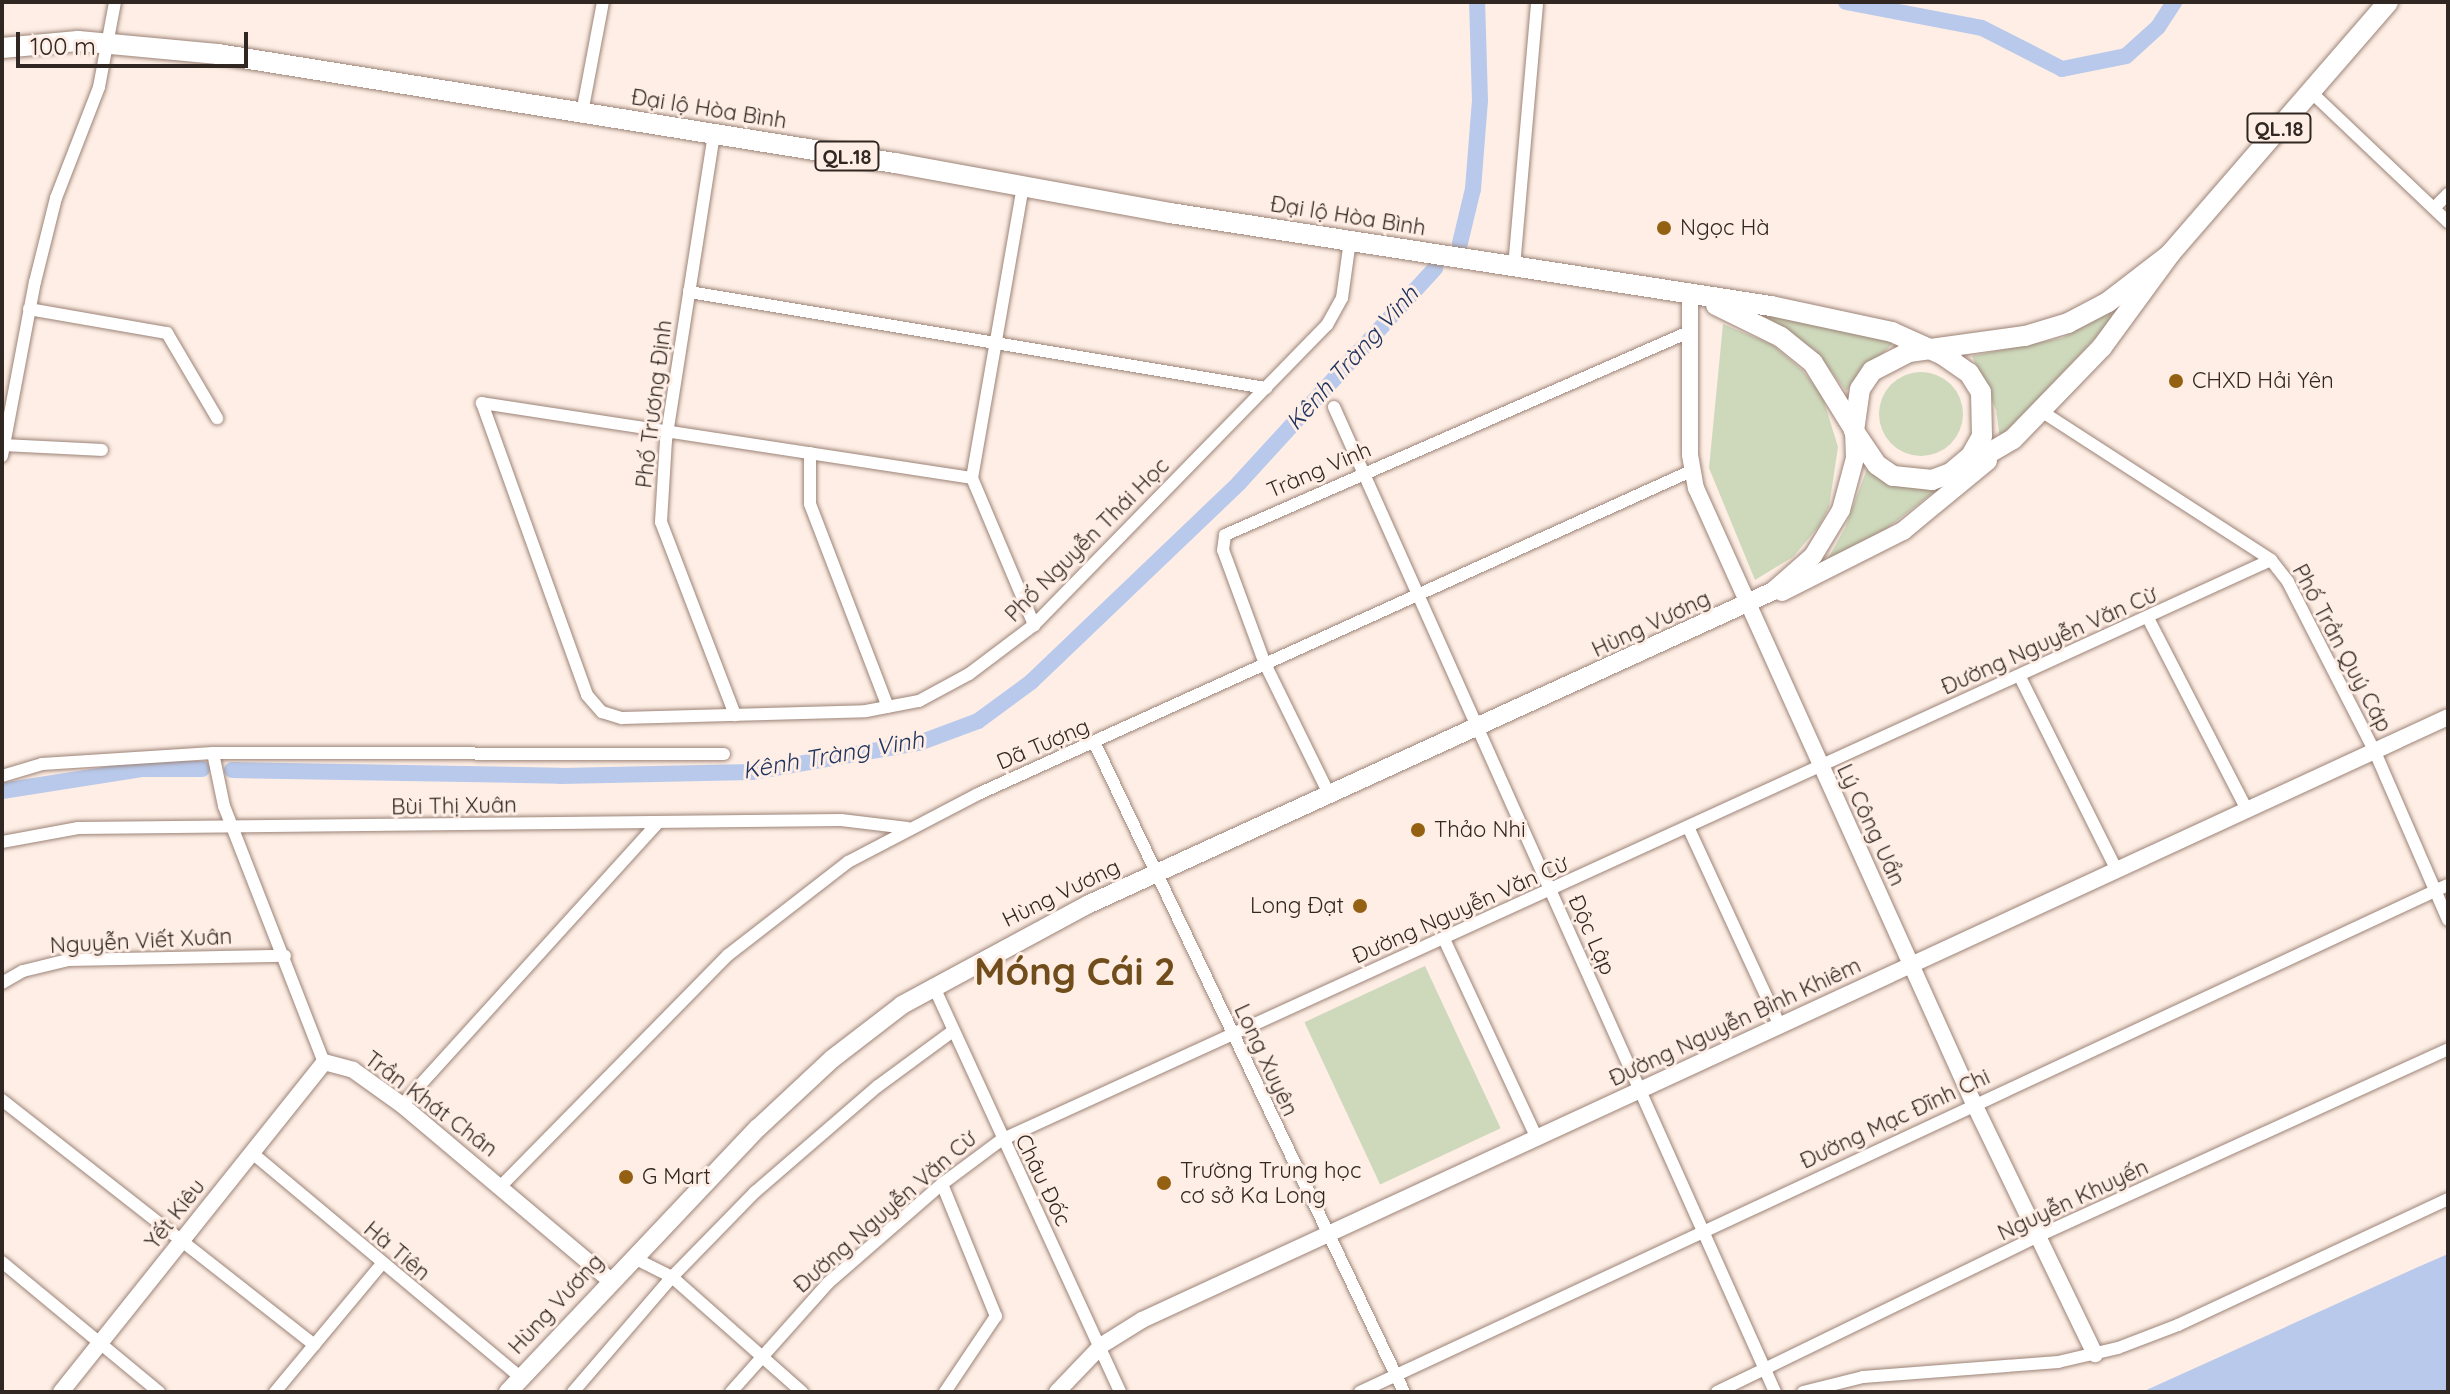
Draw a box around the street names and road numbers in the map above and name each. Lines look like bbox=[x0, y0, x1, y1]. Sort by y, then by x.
street label: Đại lộ Hòa Bình bbox=[629, 84, 789, 134]
road number: QL.18 bbox=[2245, 112, 2313, 144]
road number: QL.18 bbox=[813, 140, 881, 172]
street label: Đại lộ Hòa Bình bbox=[1268, 191, 1428, 241]
street label: Phố Trương Định bbox=[631, 318, 677, 490]
street label: Tràng Vinh bbox=[1263, 436, 1375, 504]
street label: Phố Nguyễn Thái Học bbox=[1000, 453, 1174, 627]
street label: Phố Trần Quý Cáp bbox=[2287, 560, 2397, 736]
street label: Đường Nguyễn Văn Cừ bbox=[1937, 582, 2161, 700]
street label: Hùng Vương bbox=[1588, 585, 1714, 663]
street label: Dã Tượng bbox=[993, 713, 1093, 775]
street label: Lý Công Uẩn bbox=[1831, 760, 1911, 890]
street label: Bùi Thị Xuân bbox=[391, 792, 517, 820]
street label: Đường Nguyễn Văn Cừ bbox=[1348, 851, 1572, 969]
street label: Hùng Vương bbox=[998, 853, 1124, 933]
street label: Độc Lập bbox=[1563, 891, 1621, 979]
street label: Nguyễn Viết Xuân bbox=[49, 923, 233, 959]
street label: Đường Nguyễn Bỉnh Khiêm bbox=[1605, 952, 1865, 1092]
street label: Long Xuyên bbox=[1229, 1000, 1303, 1120]
street label: Trần Khát Chân bbox=[359, 1046, 503, 1162]
street label: Đường Mạc Đĩnh Chi bbox=[1796, 1063, 1994, 1175]
street label: Đường Nguyễn Văn Cừ bbox=[788, 1126, 982, 1298]
street label: Châu Đốc bbox=[1009, 1130, 1077, 1230]
street label: Nguyễn Khuyến bbox=[1994, 1154, 2152, 1246]
street label: Yết Kiêu bbox=[139, 1174, 211, 1254]
street label: Hà Tiên bbox=[359, 1216, 435, 1286]
street label: Hùng Vương bbox=[503, 1248, 609, 1360]

